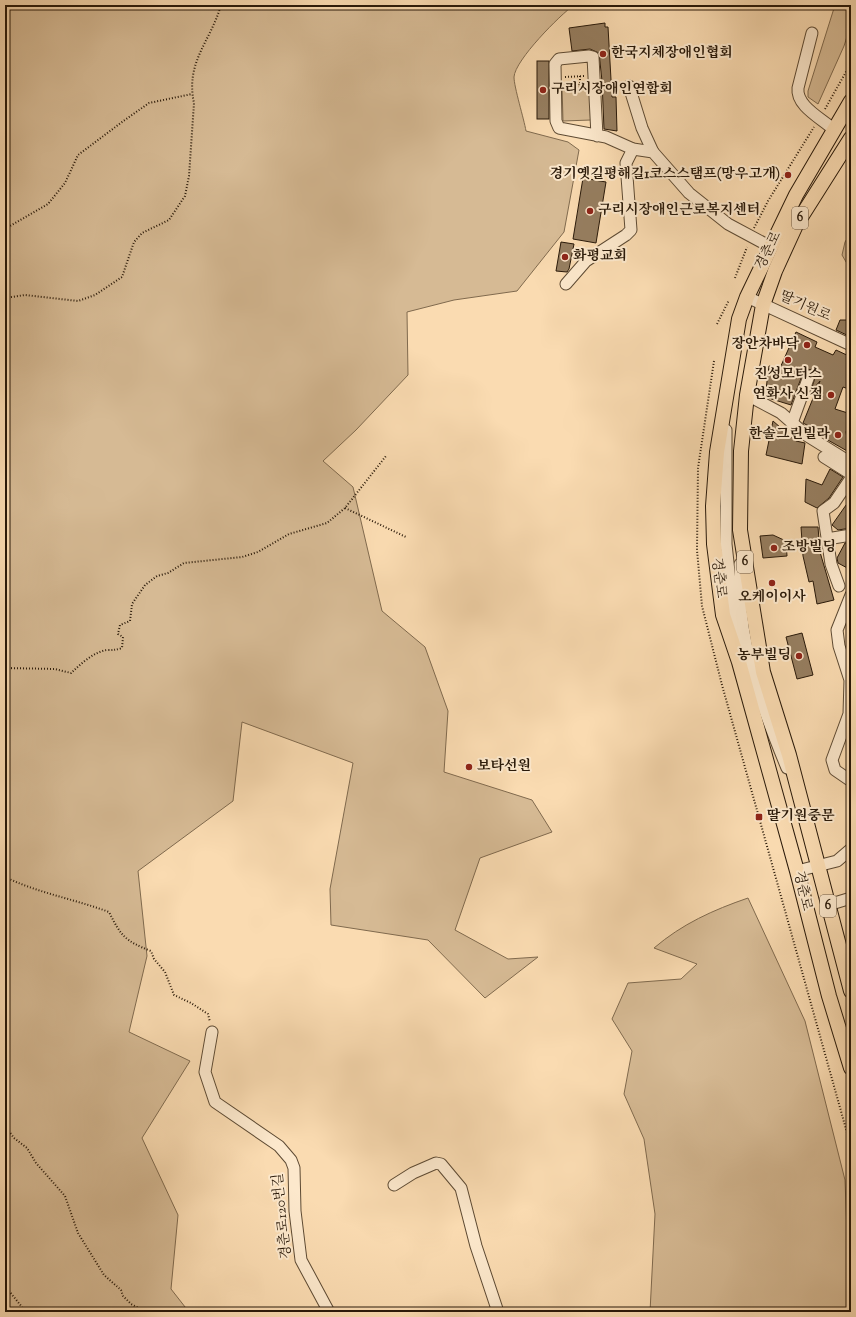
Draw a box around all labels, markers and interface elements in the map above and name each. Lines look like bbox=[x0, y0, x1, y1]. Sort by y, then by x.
place label: 한국지체장애인협회 bbox=[611, 44, 733, 64]
marker: 한국지체장애인협회 bbox=[598, 49, 608, 59]
place label: 구리시장애인연합회 bbox=[551, 80, 673, 100]
marker: 구리시장애인연합회 bbox=[538, 85, 548, 95]
place label: 경기옛길평해길1코스스탬프(망우고개) bbox=[550, 165, 780, 185]
marker: 경기옛길평해길1코스스탬프(망우고개) bbox=[783, 170, 793, 180]
place label: 구리시장애인근로복지센터 bbox=[598, 201, 760, 221]
marker: 구리시장애인근로복지센터 bbox=[585, 206, 595, 216]
road number: 6 bbox=[792, 207, 808, 229]
street label: 경춘로 bbox=[751, 228, 787, 274]
place label: 화평교회 bbox=[573, 247, 627, 267]
marker: 화평교회 bbox=[560, 252, 570, 262]
street label: 딸기원로 bbox=[776, 287, 834, 327]
place label: 장안차바닥 bbox=[731, 335, 799, 355]
marker: 장안차바닥 bbox=[802, 340, 812, 350]
marker: 진성모터스 bbox=[783, 355, 793, 365]
place label: 진성모터스 bbox=[754, 365, 822, 385]
place label: 연화사 신점 bbox=[752, 385, 823, 405]
marker: 연화사 신점 bbox=[826, 390, 836, 400]
place label: 한솔그린빌라 bbox=[749, 425, 830, 445]
marker: 한솔그린빌라 bbox=[833, 430, 843, 440]
place label: 조방빌딩 bbox=[782, 538, 836, 558]
marker: 조방빌딩 bbox=[769, 543, 779, 553]
road number: 6 bbox=[737, 551, 753, 573]
street label: 경춘로 bbox=[706, 557, 730, 600]
marker: 오케이이사 bbox=[767, 578, 777, 588]
place label: 오케이이사 bbox=[738, 588, 806, 608]
place label: 농부빌딩 bbox=[737, 646, 791, 666]
marker: 농부빌딩 bbox=[794, 651, 804, 661]
place label: 보타선원 bbox=[477, 757, 531, 777]
marker: 보타선원 bbox=[464, 762, 474, 772]
place label: 딸기원중문 bbox=[767, 807, 835, 827]
marker: 딸기원중문 bbox=[754, 812, 764, 822]
street label: 경춘로 bbox=[788, 869, 816, 913]
road number: 6 bbox=[820, 895, 836, 917]
street label: 경춘로120번길 bbox=[269, 1172, 297, 1260]

